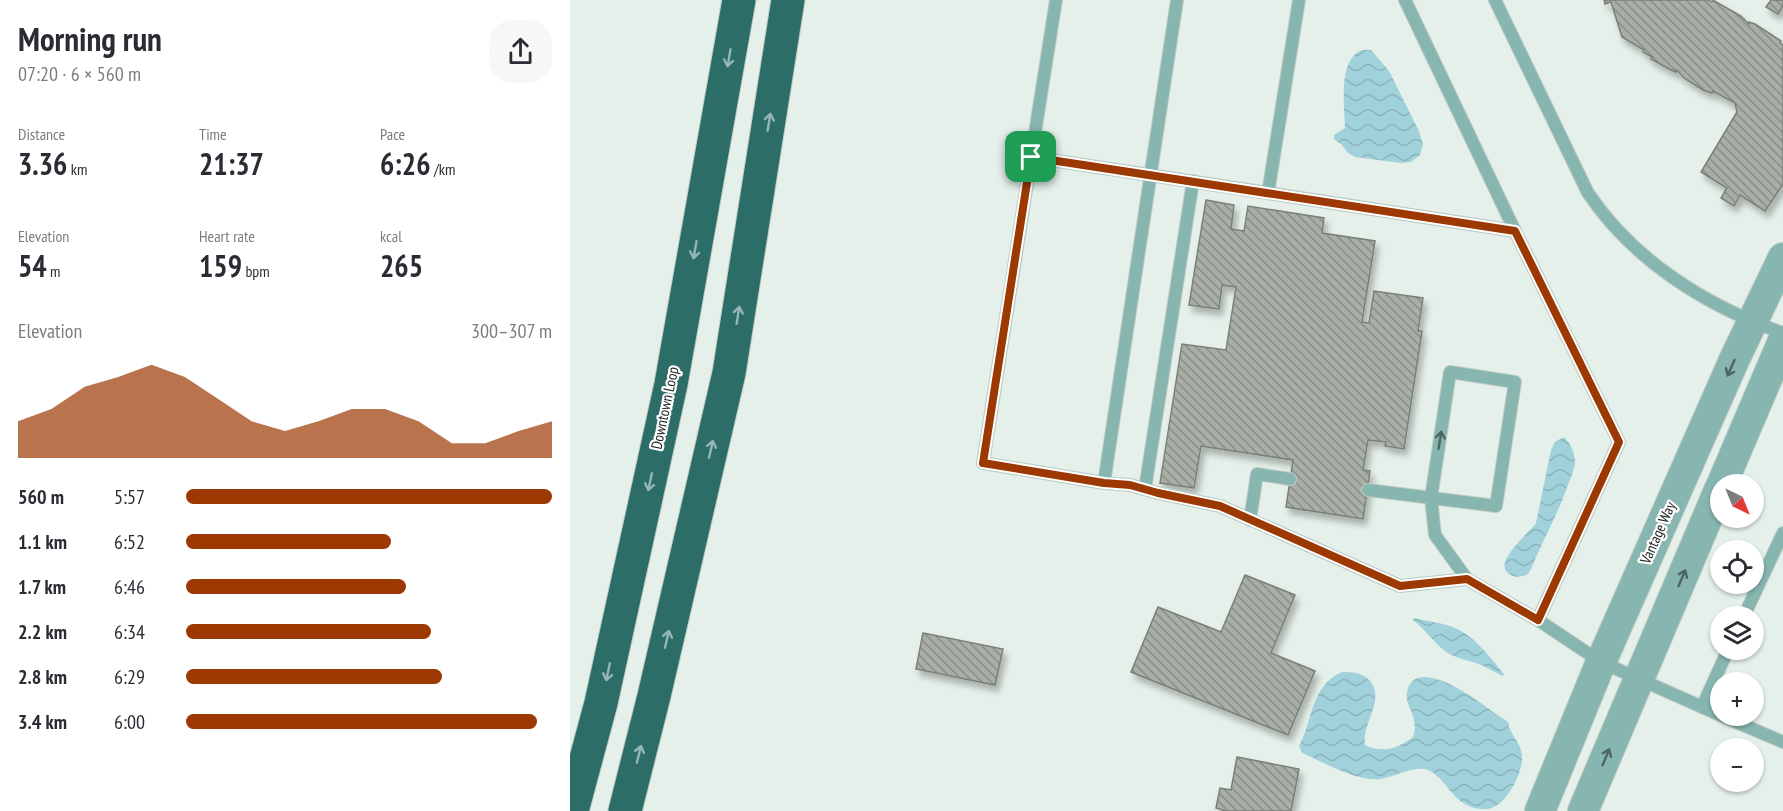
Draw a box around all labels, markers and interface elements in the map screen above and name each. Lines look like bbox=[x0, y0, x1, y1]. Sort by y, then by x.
text: Morning run bbox=[18, 17, 162, 60]
button: share bbox=[489, 20, 552, 83]
one-way arrow bbox=[723, 47, 734, 67]
text: 07:20 · 6 × 560 m bbox=[18, 61, 141, 87]
one-way arrow bbox=[763, 113, 774, 132]
text: Distance bbox=[18, 124, 65, 144]
text: Time bbox=[199, 124, 227, 144]
text: Pace bbox=[380, 124, 405, 144]
pin bbox=[1005, 131, 1056, 182]
icon: arrive bbox=[1014, 140, 1047, 173]
text: 3.36 bbox=[18, 144, 67, 183]
text: 21:37 bbox=[199, 144, 264, 183]
text: 6:26 bbox=[380, 144, 431, 183]
text: km bbox=[67, 159, 87, 179]
text: /km bbox=[431, 159, 455, 179]
text: Elevation bbox=[18, 226, 69, 246]
text: Heart rate bbox=[199, 226, 255, 246]
text: kcal bbox=[380, 226, 402, 246]
one-way arrow bbox=[689, 239, 700, 259]
text: 54 bbox=[18, 246, 47, 285]
text: 159 bbox=[199, 246, 242, 285]
text: 265 bbox=[380, 246, 423, 285]
text: m bbox=[47, 261, 61, 281]
text: bpm bbox=[242, 261, 270, 281]
one-way arrow bbox=[733, 305, 744, 325]
text: Elevation bbox=[18, 318, 82, 344]
text: 300–307 m bbox=[471, 318, 552, 344]
one-way arrow bbox=[1725, 358, 1736, 377]
street label: Downtown Loop bbox=[647, 365, 683, 451]
one-way arrow bbox=[1434, 431, 1445, 450]
one-way arrow bbox=[706, 440, 718, 459]
one-way arrow bbox=[643, 472, 655, 491]
north arrow bbox=[1710, 474, 1764, 528]
map controls bbox=[1710, 474, 1764, 792]
text: 560 m bbox=[18, 484, 64, 510]
text: 5:57 bbox=[114, 484, 145, 510]
street label: Vantage Way bbox=[1635, 499, 1680, 568]
text: 1.1 km bbox=[18, 529, 67, 555]
text: 6:52 bbox=[114, 529, 145, 555]
button: locate bbox=[1710, 540, 1764, 594]
one-way arrow bbox=[1677, 569, 1688, 587]
text: 1.7 km bbox=[18, 574, 66, 600]
text: 6:46 bbox=[114, 574, 145, 600]
button: layers bbox=[1710, 606, 1764, 660]
text: 2.2 km bbox=[18, 619, 67, 645]
text: 6:34 bbox=[114, 619, 145, 645]
one-way arrow bbox=[662, 630, 674, 649]
one-way arrow bbox=[601, 662, 613, 681]
text: 2.8 km bbox=[18, 664, 67, 690]
text: 6:29 bbox=[114, 664, 145, 690]
button: + bbox=[1710, 672, 1764, 726]
text: 3.4 km bbox=[18, 709, 67, 735]
text: 6:00 bbox=[114, 709, 145, 735]
button: − bbox=[1710, 738, 1764, 792]
one-way arrow bbox=[634, 745, 645, 764]
one-way arrow bbox=[1601, 749, 1612, 767]

